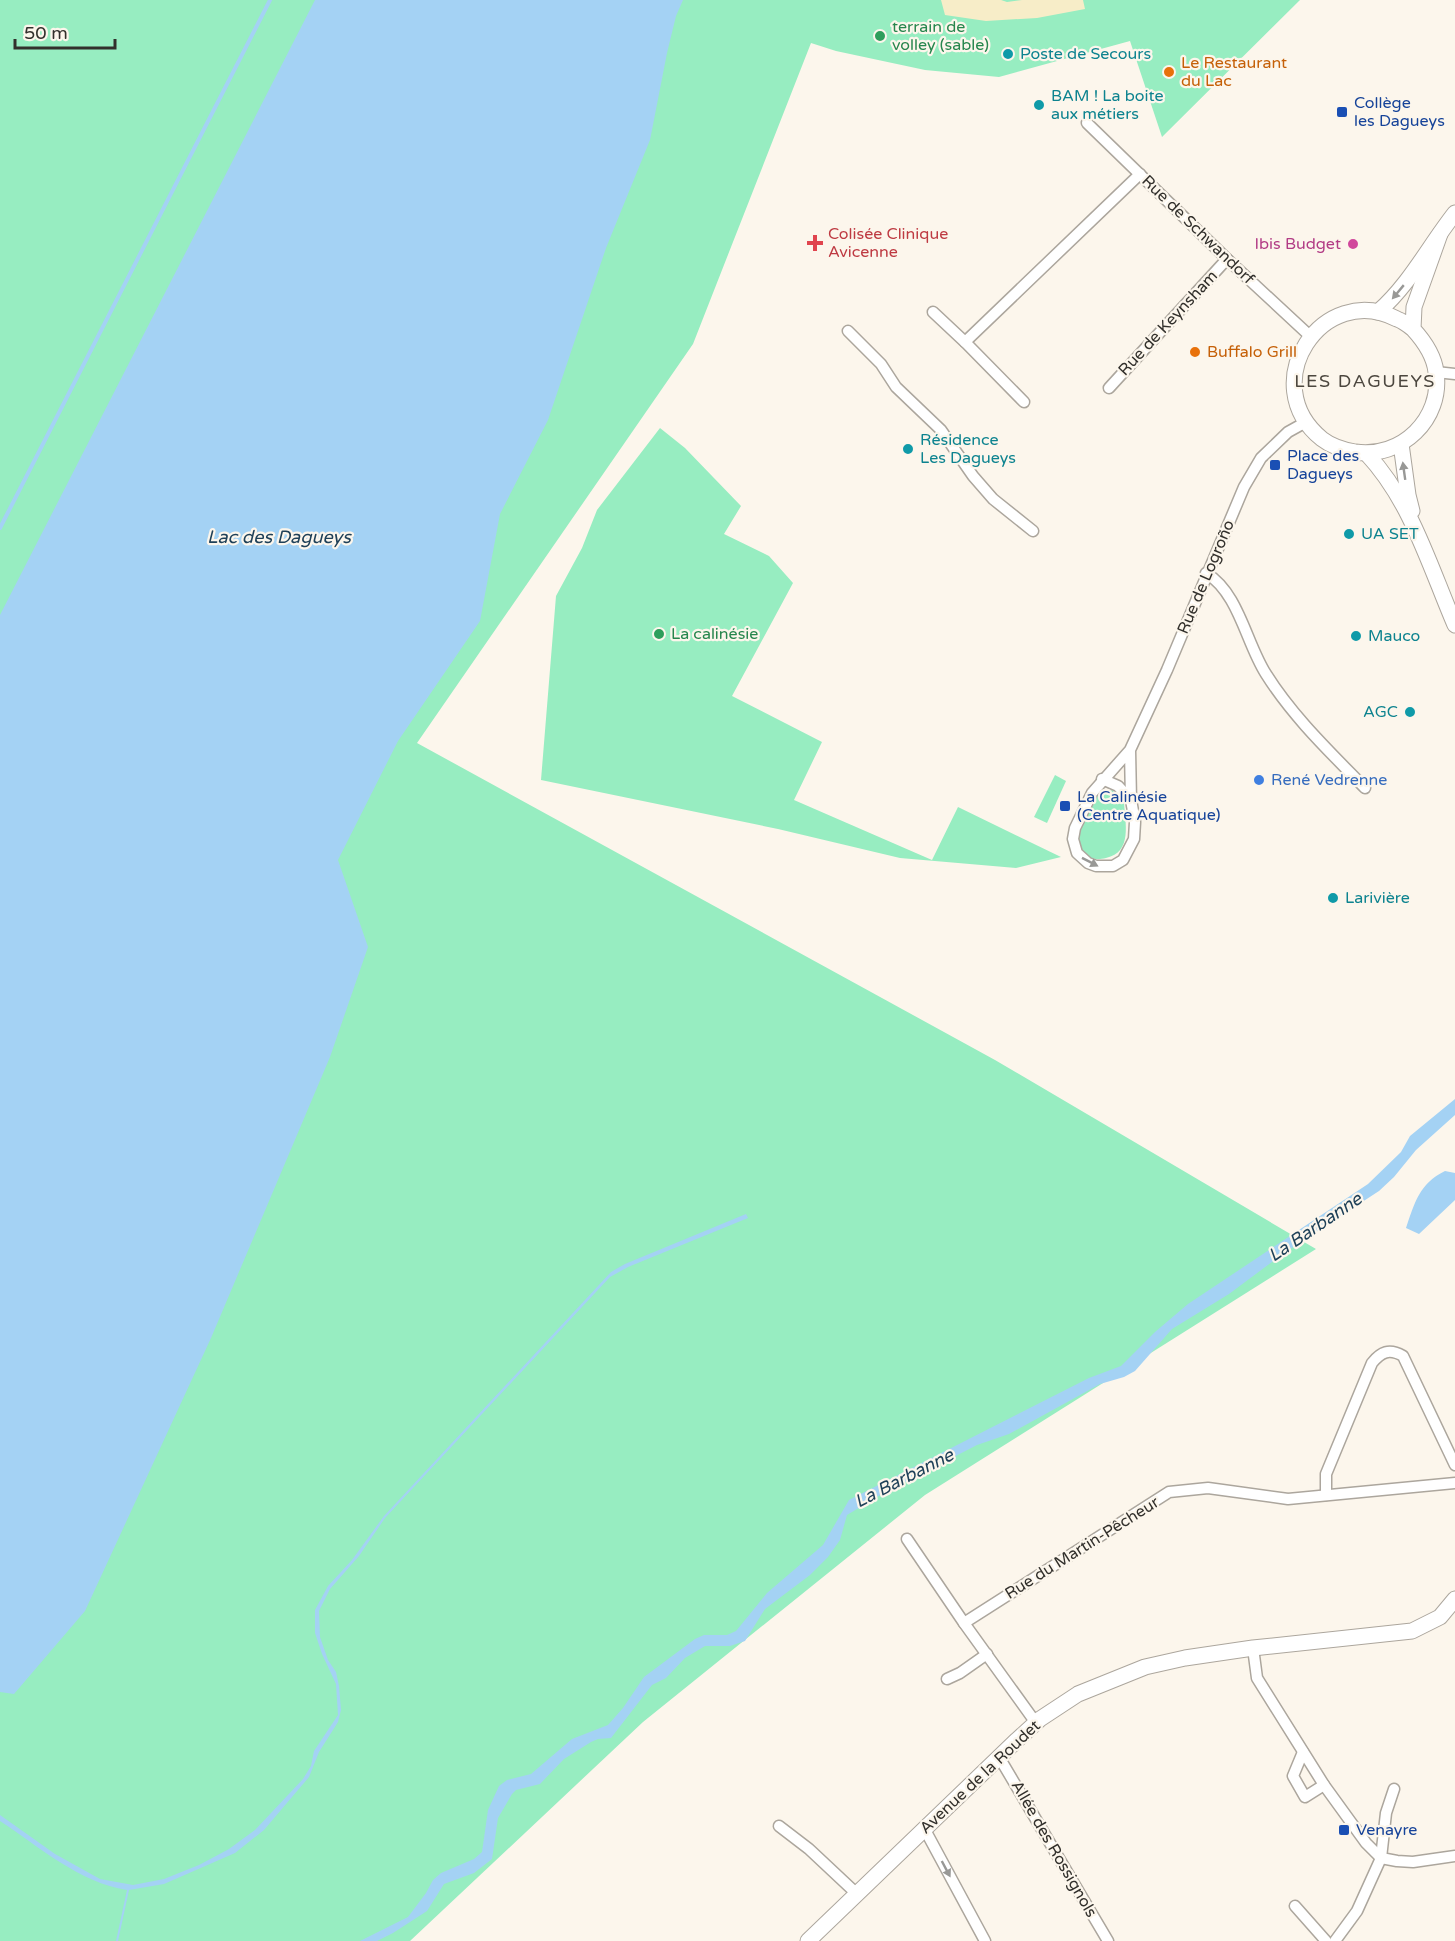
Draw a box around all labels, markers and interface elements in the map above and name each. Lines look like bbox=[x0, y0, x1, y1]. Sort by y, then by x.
scale bar bbox=[15, 12, 116, 50]
place label: terrain de volley (sable) bbox=[892, 17, 989, 55]
text: 50 m bbox=[24, 22, 68, 44]
marker: terrain de volley (sable) bbox=[873, 29, 887, 43]
place label: Poste de Secours bbox=[1020, 44, 1151, 64]
marker: Poste de Secours bbox=[1001, 47, 1015, 61]
place label: Le Restaurant du Lac bbox=[1181, 53, 1287, 91]
marker: Le Restaurant du Lac bbox=[1162, 65, 1176, 79]
place label: BAM ! La boite aux métiers bbox=[1051, 86, 1164, 124]
place label: Collège les Dagueys bbox=[1354, 93, 1445, 131]
marker: BAM ! La boite aux métiers bbox=[1032, 98, 1046, 112]
marker: Collège les Dagueys bbox=[1335, 105, 1349, 119]
street label: Rue de Schwandorf bbox=[1137, 171, 1259, 290]
place label: Colisée Clinique Avicenne bbox=[828, 224, 948, 262]
marker: Colisée Clinique Avicenne bbox=[806, 234, 824, 252]
place label: Ibis Budget bbox=[1255, 234, 1341, 254]
marker: Ibis Budget bbox=[1346, 237, 1360, 251]
street label: Rue de Keynsham bbox=[1114, 266, 1222, 380]
one-way arrow bbox=[1392, 284, 1405, 299]
place label: Buffalo Grill bbox=[1207, 342, 1297, 362]
marker: Buffalo Grill bbox=[1188, 345, 1202, 359]
district label: LES DAGUEYS bbox=[1294, 370, 1436, 392]
place label: Résidence Les Dagueys bbox=[920, 430, 1016, 468]
marker: Résidence Les Dagueys bbox=[901, 442, 915, 456]
place label: Place des Dagueys bbox=[1287, 446, 1359, 484]
marker: Place des Dagueys bbox=[1268, 458, 1282, 472]
one-way arrow bbox=[1400, 461, 1409, 480]
street label: Rue de Logroño bbox=[1173, 517, 1239, 637]
place label: UA SET bbox=[1361, 524, 1419, 544]
water label: Lac des Dagueys bbox=[207, 526, 352, 548]
marker: UA SET bbox=[1342, 527, 1356, 541]
place label: La calinésie bbox=[671, 624, 758, 644]
place label: Mauco bbox=[1368, 626, 1420, 646]
marker: La calinésie bbox=[652, 627, 666, 641]
marker: Mauco bbox=[1349, 629, 1363, 643]
place label: AGC bbox=[1363, 702, 1398, 722]
marker: AGC bbox=[1403, 705, 1417, 719]
place label: René Vedrenne bbox=[1271, 770, 1387, 790]
marker: René Vedrenne bbox=[1252, 773, 1266, 787]
place label: La Calinésie (Centre Aquatique) bbox=[1077, 787, 1220, 825]
marker: La Calinésie (Centre Aquatique) bbox=[1058, 799, 1072, 813]
one-way arrow bbox=[1082, 857, 1099, 866]
place label: Larivière bbox=[1345, 888, 1410, 908]
marker: Larivière bbox=[1326, 891, 1340, 905]
water label: La Barbanne bbox=[1264, 1187, 1367, 1266]
water label: La Barbanne bbox=[851, 1443, 958, 1512]
street label: Rue du Martin-Pêcheur bbox=[1001, 1492, 1164, 1604]
street label: Avenue de la Roudet bbox=[915, 1716, 1045, 1838]
street label: Allée des Rossignols bbox=[1007, 1777, 1101, 1921]
place label: Venayre bbox=[1356, 1820, 1417, 1840]
marker: Venayre bbox=[1337, 1823, 1351, 1837]
one-way arrow bbox=[941, 1860, 951, 1877]

